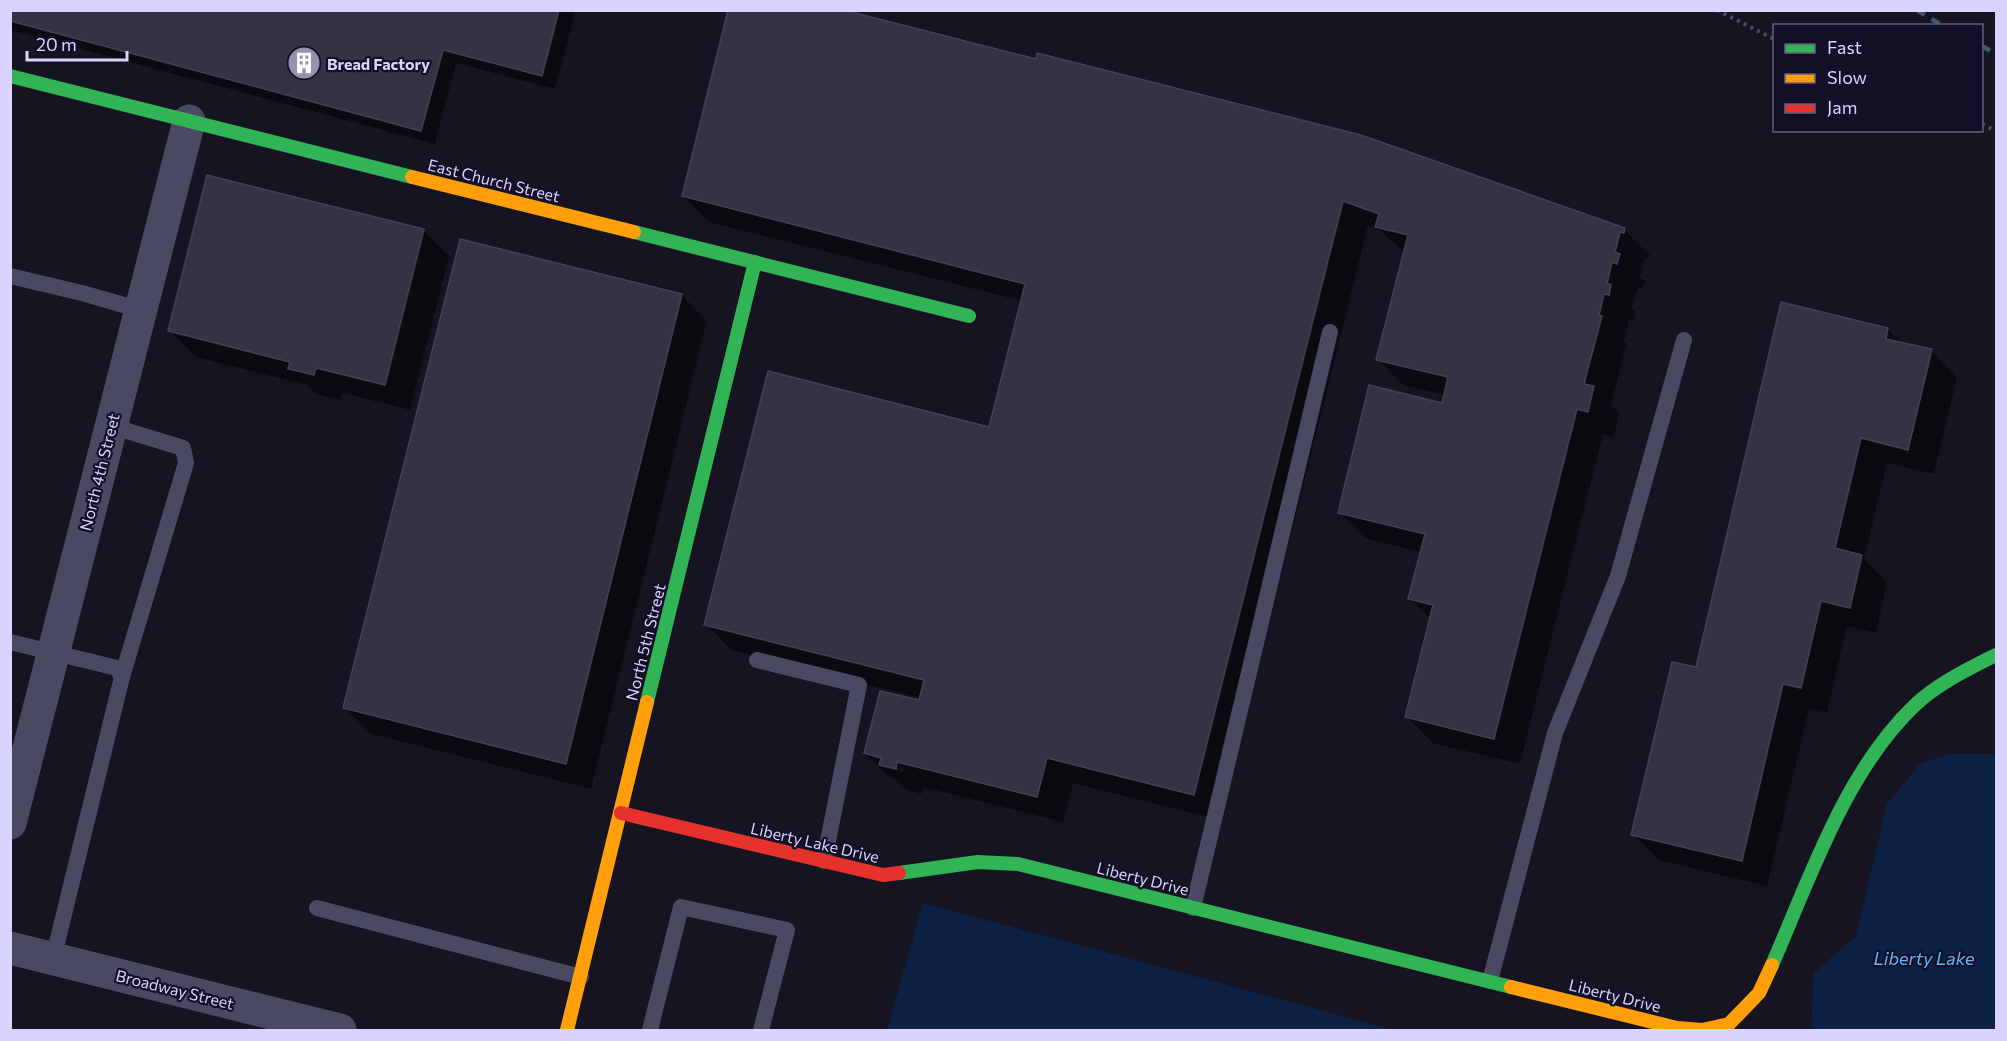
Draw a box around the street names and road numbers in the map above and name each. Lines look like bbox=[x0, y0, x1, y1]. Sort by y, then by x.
street label: East Church Street bbox=[426, 154, 562, 206]
street label: North 4th Street bbox=[75, 411, 123, 533]
street label: North 5th Street bbox=[621, 581, 669, 703]
street label: Liberty Lake Drive bbox=[749, 818, 881, 866]
street label: Liberty Drive bbox=[1095, 857, 1191, 899]
street label: Broadway Street bbox=[114, 965, 236, 1013]
street label: Liberty Drive bbox=[1567, 974, 1663, 1016]

